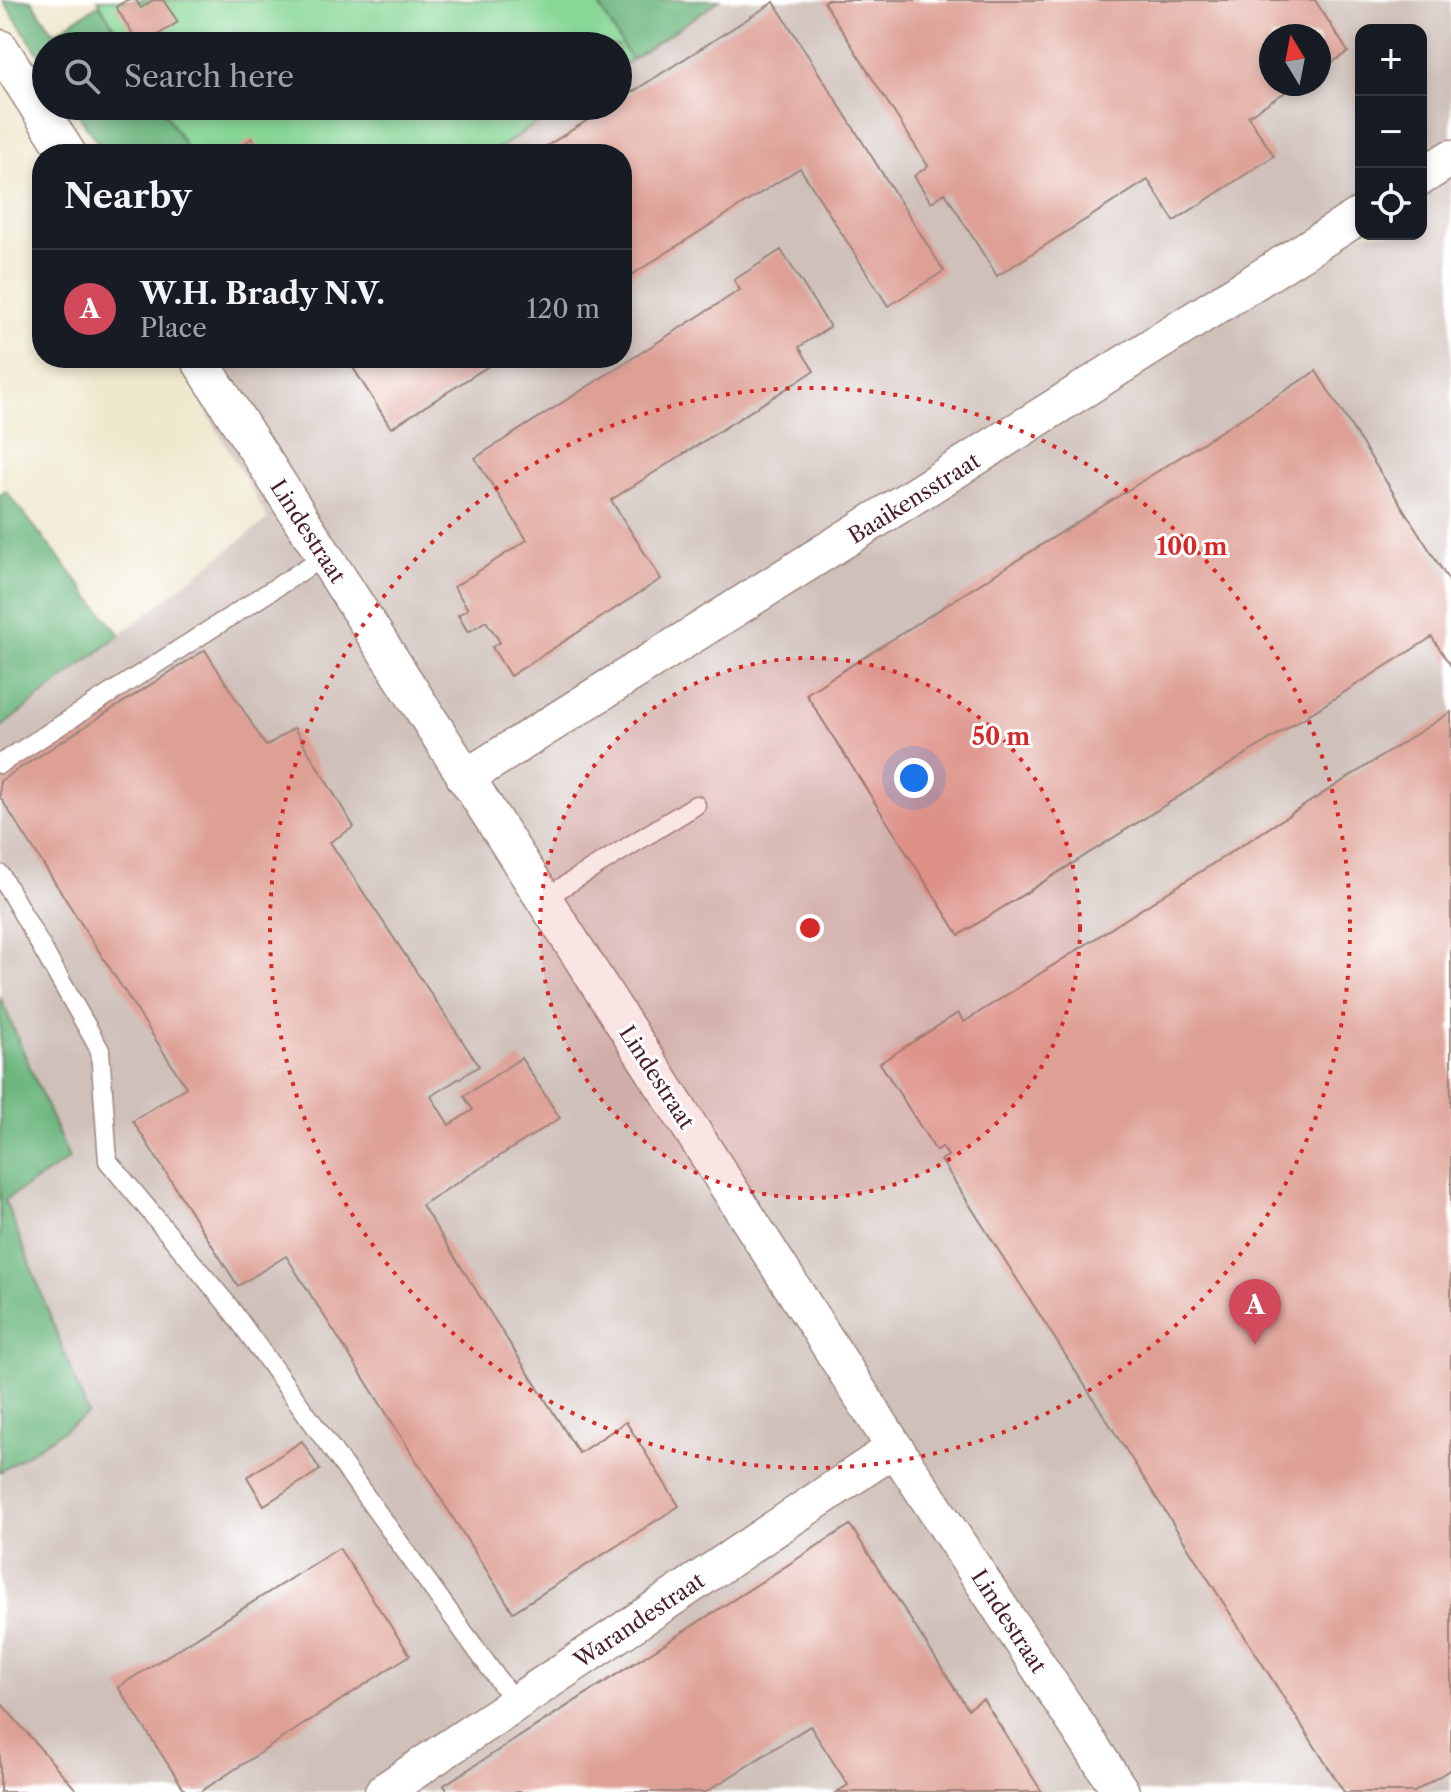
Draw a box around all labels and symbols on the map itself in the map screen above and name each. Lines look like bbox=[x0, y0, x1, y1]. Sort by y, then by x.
north arrow bbox=[1259, 24, 1331, 96]
street label: Baaikensstraat bbox=[843, 447, 985, 550]
street label: Lindestraat bbox=[264, 474, 351, 588]
text: 100 m bbox=[1156, 532, 1228, 561]
text: 50 m bbox=[972, 722, 1030, 751]
your location bbox=[894, 758, 934, 798]
centre of rings bbox=[796, 914, 824, 942]
street label: Lindestraat bbox=[613, 1020, 700, 1134]
pin: A bbox=[1229, 1279, 1281, 1345]
street label: Lindestraat bbox=[965, 1564, 1052, 1678]
street label: Warandestraat bbox=[568, 1567, 710, 1674]

